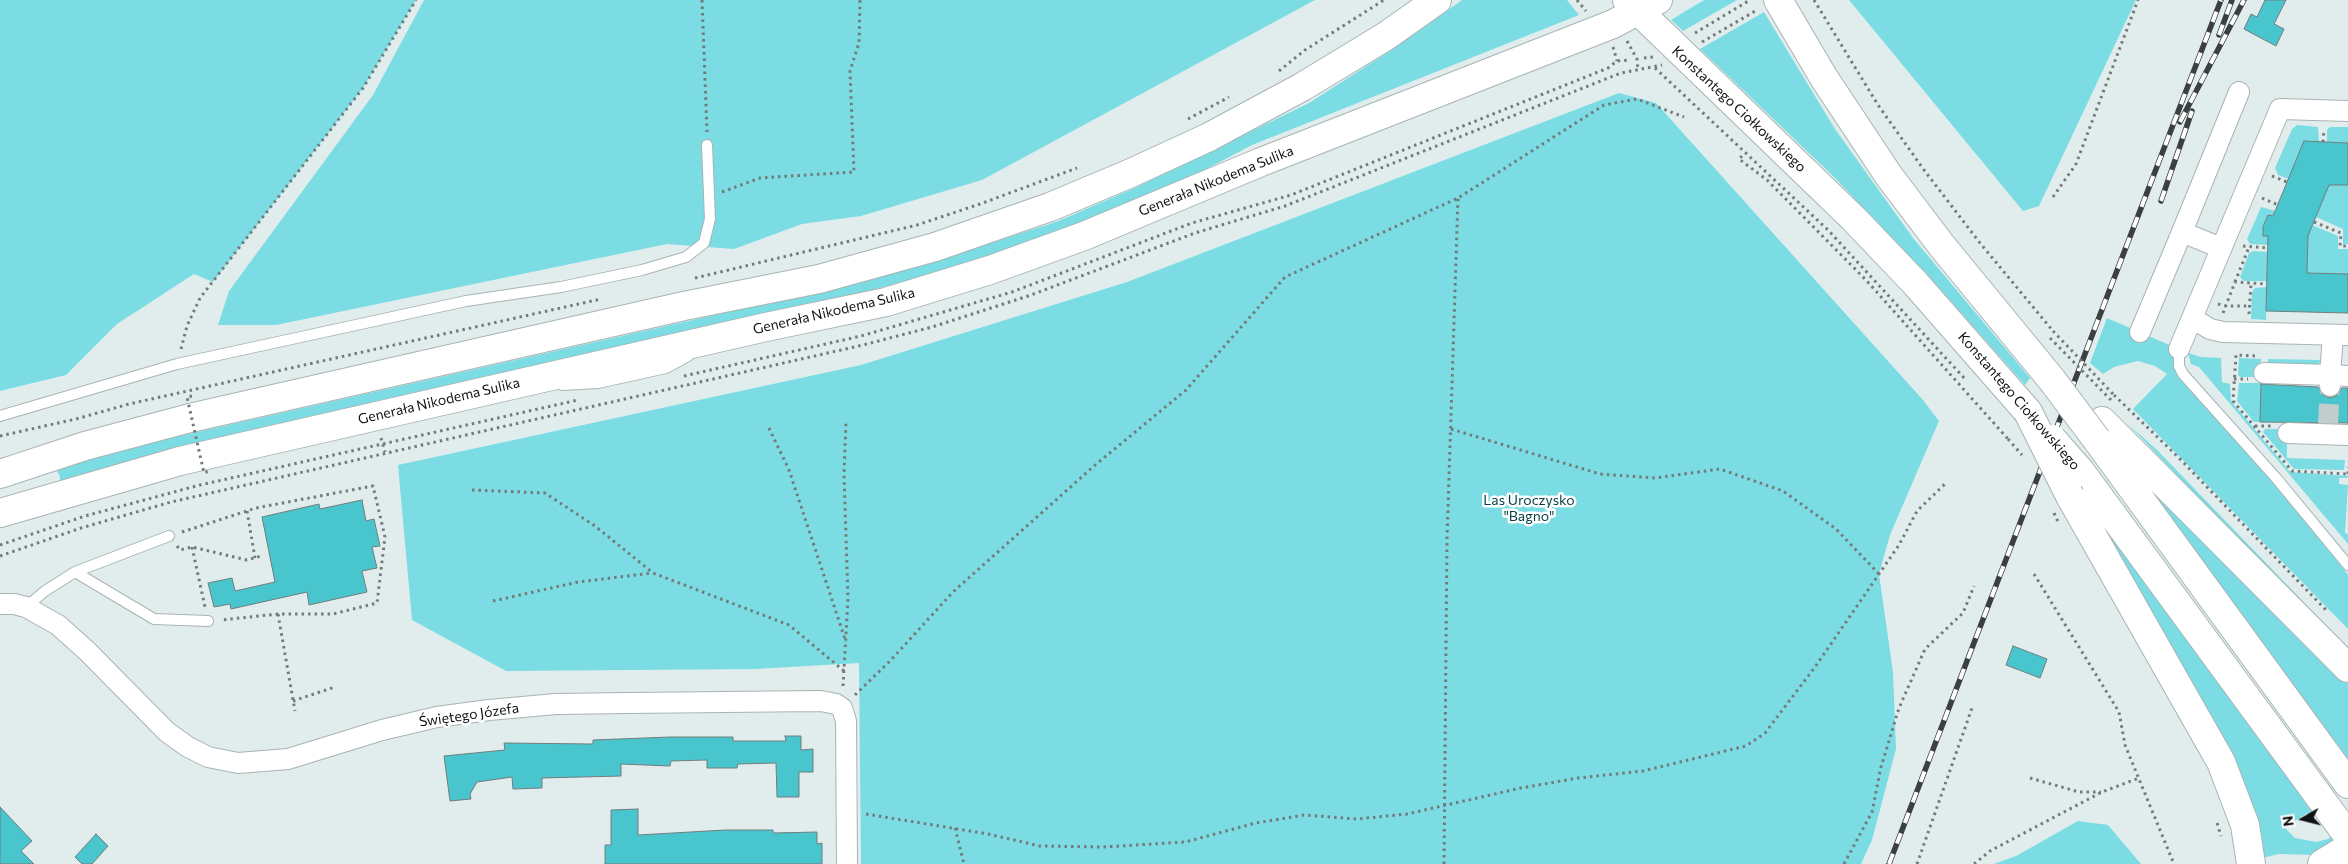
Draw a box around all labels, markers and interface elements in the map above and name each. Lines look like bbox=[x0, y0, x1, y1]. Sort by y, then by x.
street label: Konstantego Ciołkowskiego bbox=[1668, 42, 1810, 176]
street label: Generała Nikodema Sulika bbox=[1136, 142, 1296, 220]
street label: Generała Nikodema Sulika bbox=[751, 284, 917, 338]
street label: Konstantego Ciołkowskiego bbox=[1955, 329, 2083, 473]
street label: Generała Nikodema Sulika bbox=[356, 374, 522, 428]
park label: Las Uroczysko "Bagno" bbox=[1483, 492, 1575, 524]
street label: Świętego Józefa bbox=[418, 700, 520, 730]
north arrow bbox=[2278, 794, 2328, 844]
text: N bbox=[2279, 815, 2297, 828]

